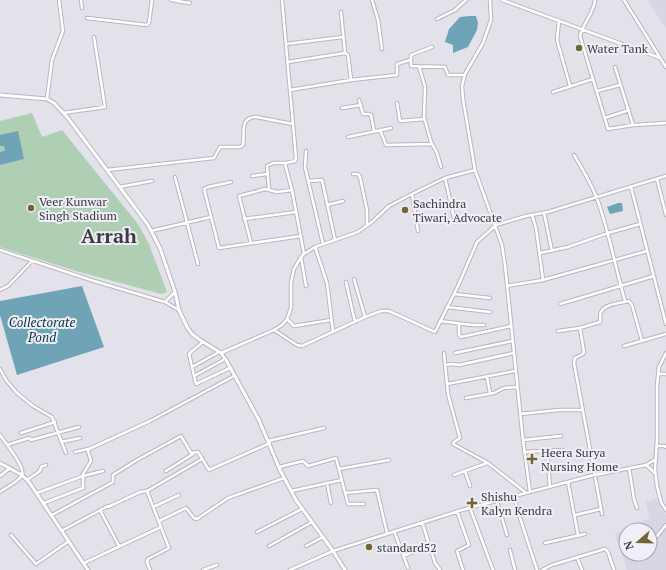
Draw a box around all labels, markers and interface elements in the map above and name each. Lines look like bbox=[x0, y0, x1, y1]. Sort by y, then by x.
place label: Water Tank bbox=[587, 41, 649, 56]
marker: Water Tank bbox=[574, 43, 584, 53]
place label: Veer Kunwar Singh Stadium bbox=[39, 194, 118, 223]
place label: Sachindra Tiwari, Advocate bbox=[413, 196, 502, 225]
marker: Veer Kunwar Singh Stadium bbox=[26, 203, 36, 213]
marker: Sachindra Tiwari, Advocate bbox=[400, 205, 410, 215]
district label: Arrah bbox=[81, 222, 137, 249]
water label: Collectorate Pond bbox=[9, 313, 75, 346]
place label: Heera Surya Nursing Home bbox=[541, 445, 618, 474]
marker: Heera Surya Nursing Home bbox=[526, 453, 538, 465]
place label: Shishu Kalyn Kendra bbox=[481, 489, 552, 518]
marker: Shishu Kalyn Kendra bbox=[466, 497, 478, 509]
north arrow bbox=[618, 522, 658, 562]
text: N bbox=[620, 538, 637, 552]
place label: standard52 bbox=[377, 540, 437, 555]
marker: standard52 bbox=[364, 542, 374, 552]

